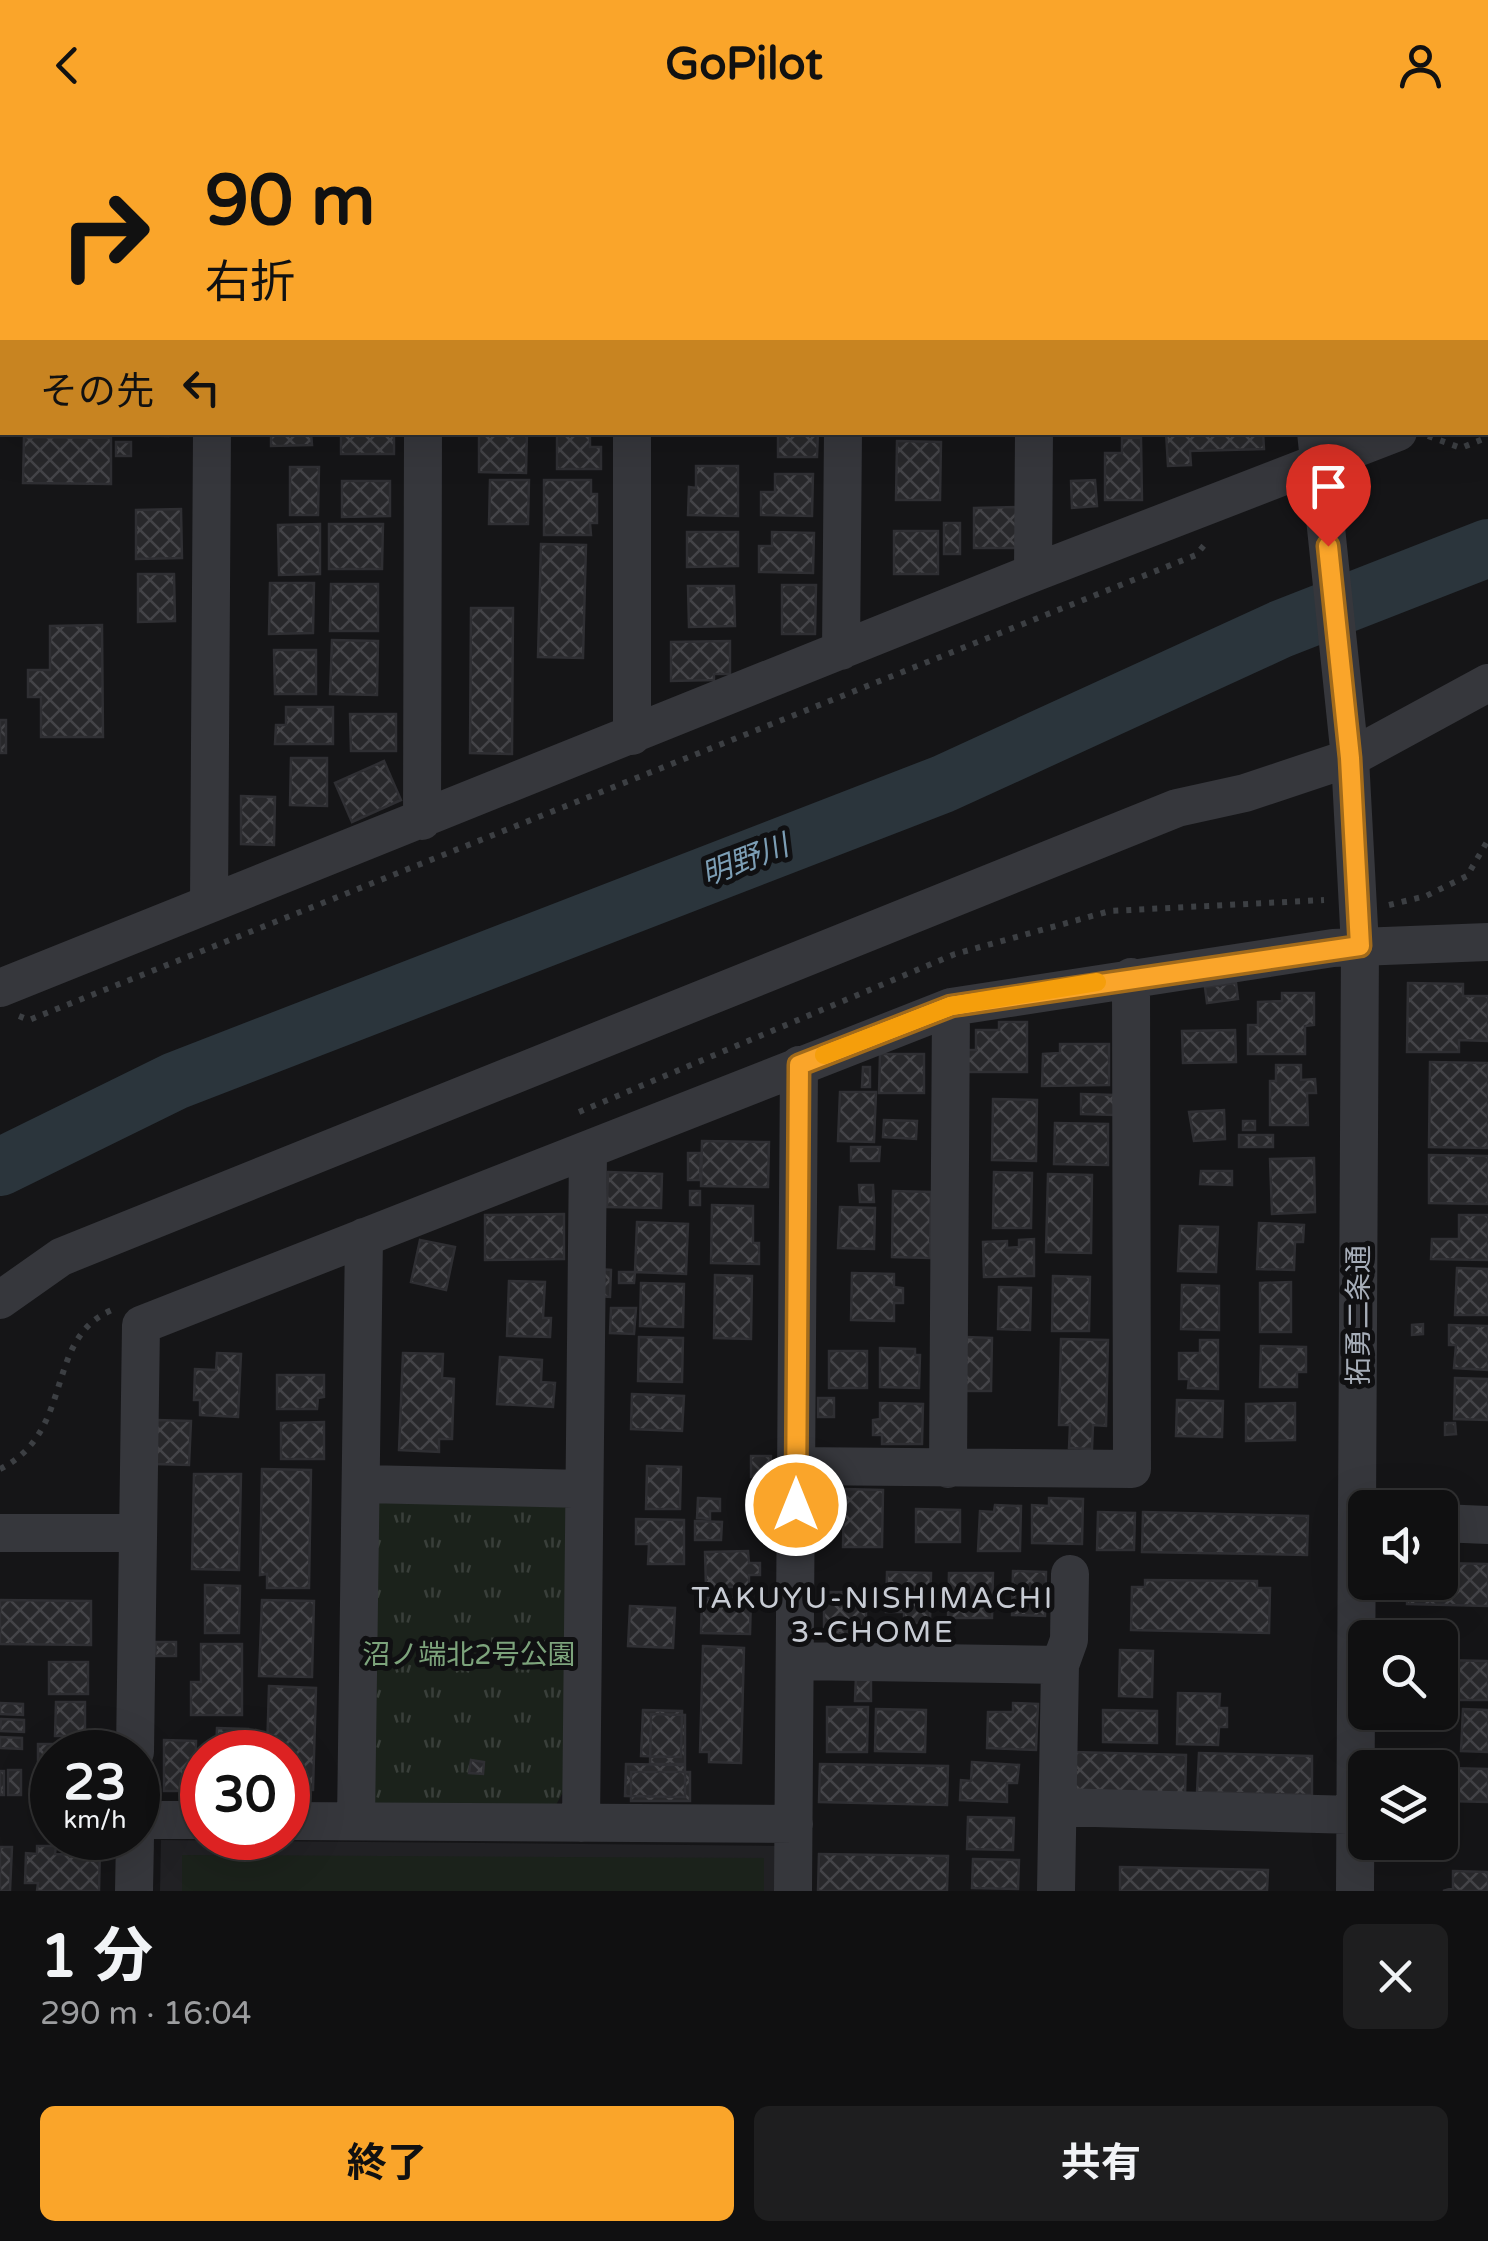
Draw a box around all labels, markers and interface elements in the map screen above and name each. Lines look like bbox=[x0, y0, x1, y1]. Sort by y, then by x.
icon: back bbox=[40, 38, 95, 93]
text: GoPilot bbox=[665, 38, 823, 92]
icon: person bbox=[1393, 38, 1448, 93]
text: 90 m bbox=[205, 160, 375, 244]
icon: right bbox=[40, 170, 170, 300]
text: 右折 bbox=[205, 256, 295, 310]
icon: left bbox=[174, 360, 229, 415]
text: その先 bbox=[40, 369, 154, 415]
pin bbox=[1286, 444, 1371, 547]
icon: arrive bbox=[1301, 459, 1356, 514]
water label: 明野川 bbox=[697, 826, 797, 894]
street label: 拓勇二条通 bbox=[1342, 1245, 1376, 1385]
position arrow bbox=[744, 1453, 848, 1557]
map controls bbox=[1348, 1490, 1458, 1860]
button: sound bbox=[1348, 1490, 1458, 1600]
district label: TAKUYU-NISHIMACHI 3-CHOME bbox=[691, 1580, 1055, 1651]
button: search bbox=[1348, 1620, 1458, 1730]
park label: 沼ノ端北2号公園 bbox=[362, 1638, 576, 1672]
speed limit sign: 30 bbox=[180, 1730, 310, 1860]
button: layers bbox=[1348, 1750, 1458, 1860]
text: 23 bbox=[64, 1753, 126, 1813]
text: km/h bbox=[64, 1805, 126, 1835]
text: 1 分 bbox=[40, 1921, 153, 1993]
button: close bbox=[1343, 1924, 1448, 2029]
text: 290 m · 16:04 bbox=[40, 1995, 252, 2033]
button: 終了 bbox=[40, 2106, 734, 2221]
button: 共有 bbox=[754, 2106, 1448, 2221]

